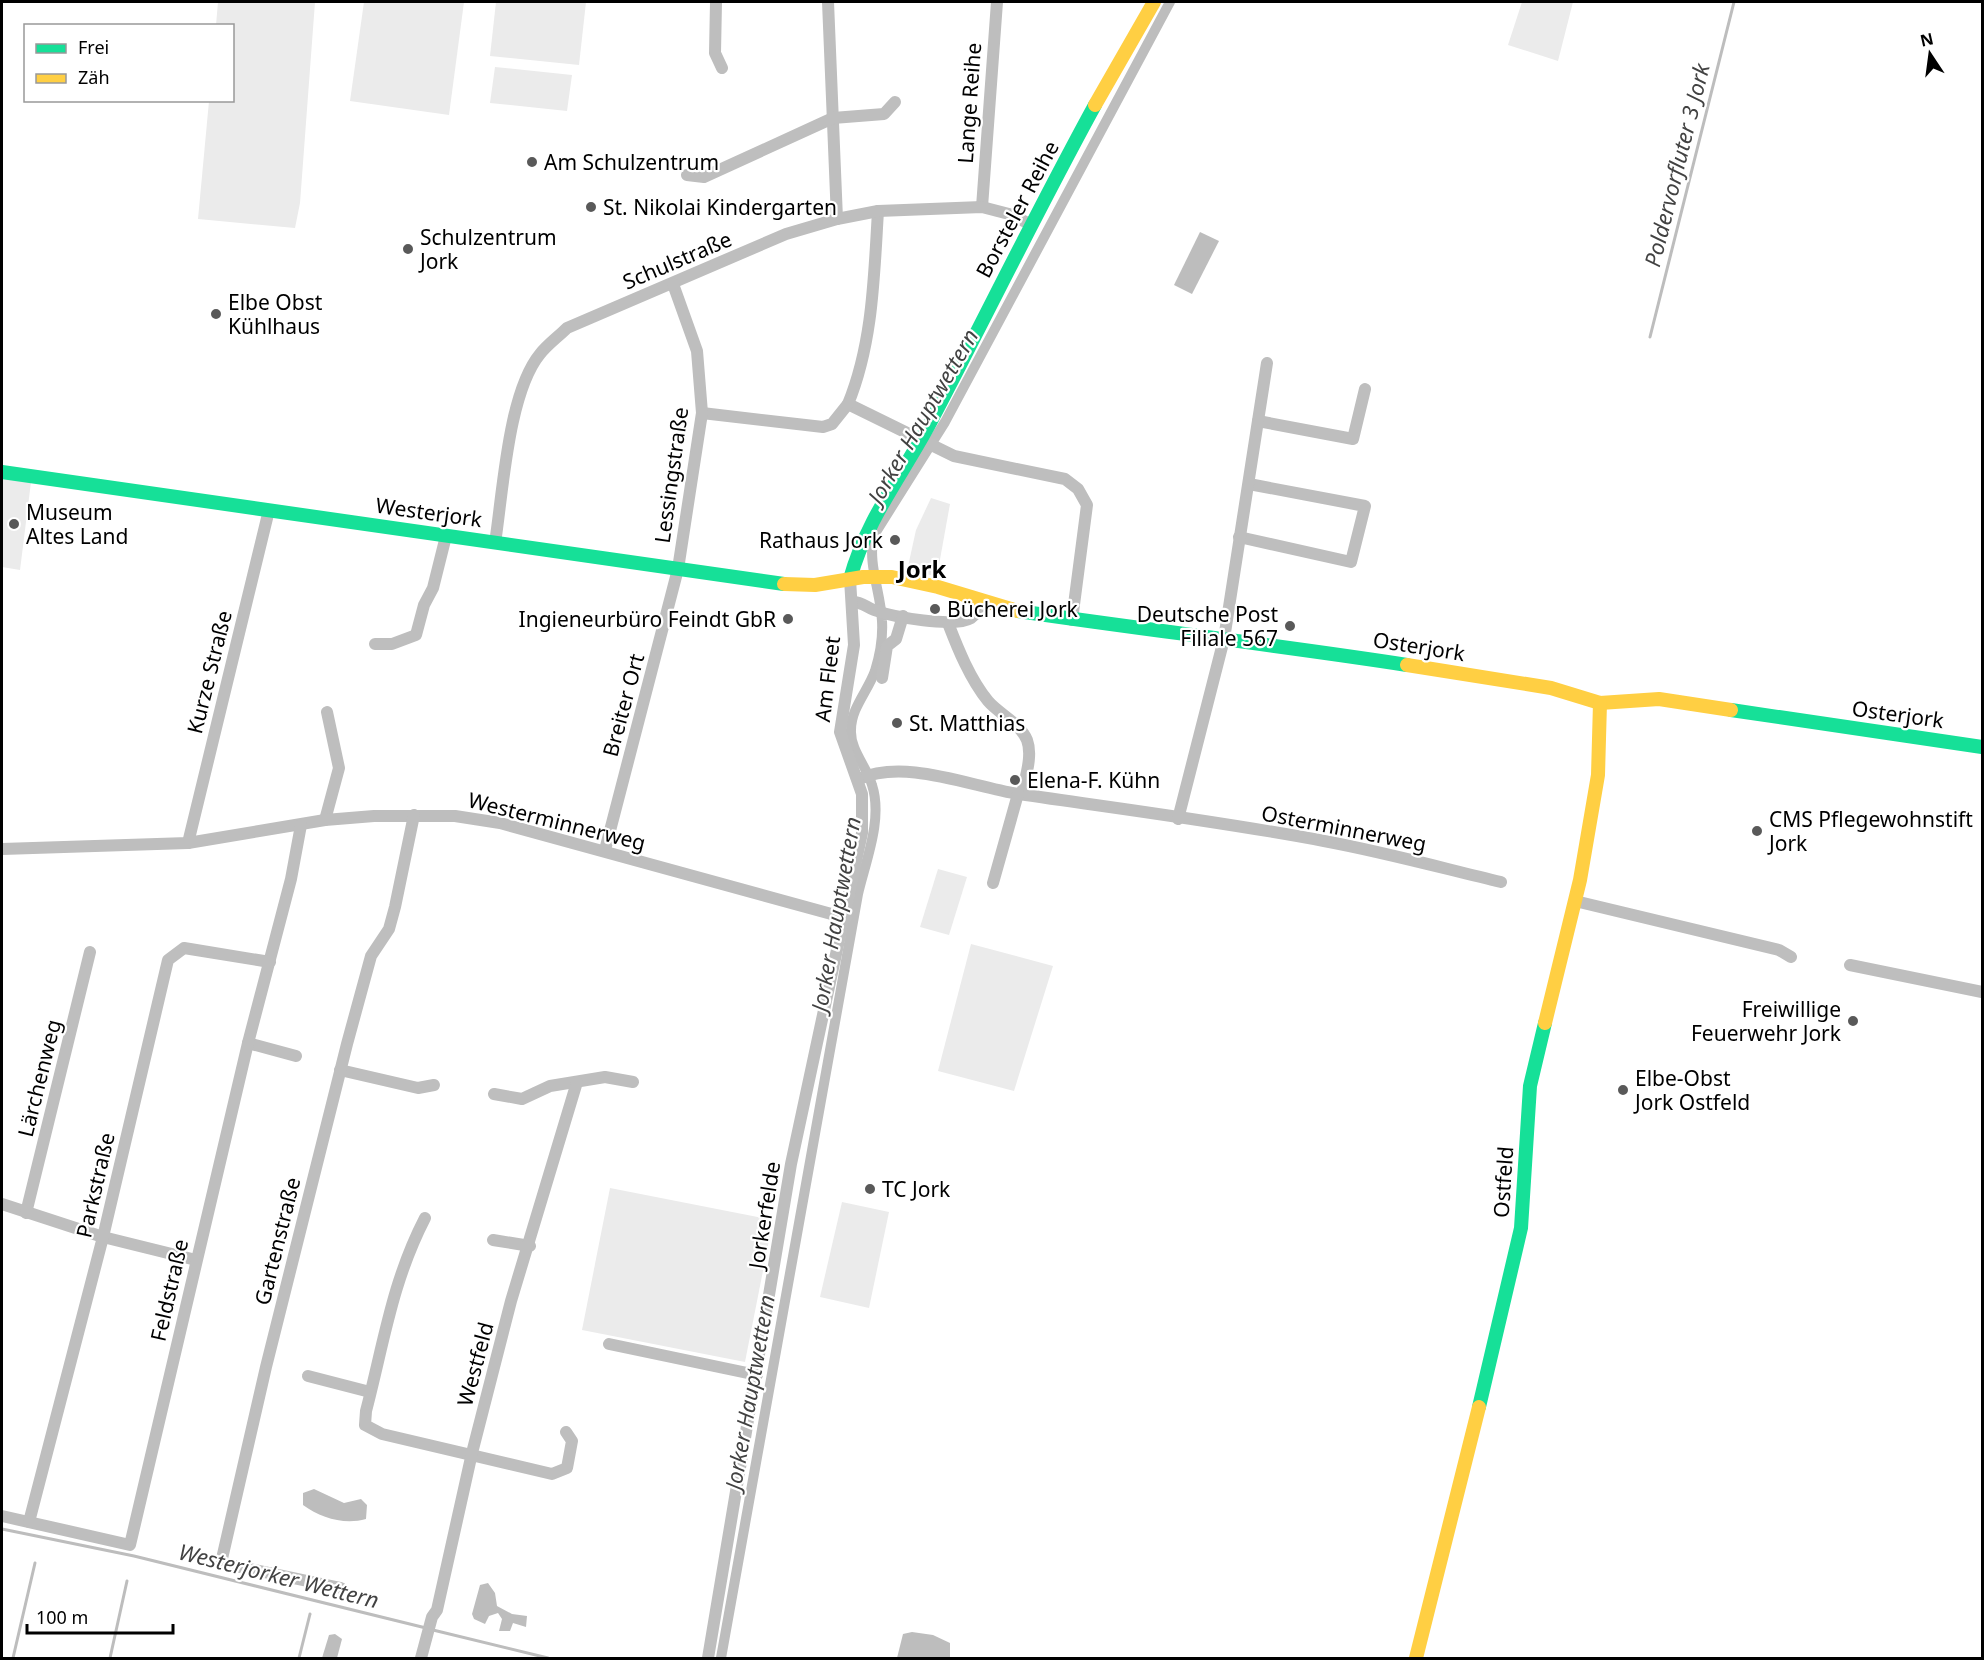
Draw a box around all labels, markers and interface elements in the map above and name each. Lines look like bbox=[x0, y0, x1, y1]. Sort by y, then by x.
legend bbox=[24, 24, 234, 102]
north arrow bbox=[1900, 24, 1960, 84]
text: N bbox=[1918, 27, 1935, 52]
text: Frei bbox=[78, 35, 109, 59]
street label: Lange Reihe bbox=[951, 42, 987, 164]
water label: Poldervorfluter 3 Jork bbox=[1636, 59, 1716, 270]
text: Zäh bbox=[78, 65, 110, 89]
street label: Borsteler Reihe bbox=[969, 136, 1065, 282]
place label: Am Schulzentrum bbox=[544, 148, 719, 176]
marker: Am Schulzentrum bbox=[525, 155, 539, 169]
place label: St. Nikolai Kindergarten bbox=[603, 193, 837, 221]
marker: St. Nikolai Kindergarten bbox=[584, 200, 598, 214]
place label: Schulzentrum Jork bbox=[418, 223, 557, 275]
street label: Schulstraße bbox=[618, 224, 736, 296]
marker: Schulzentrum Jork bbox=[401, 242, 415, 256]
place label: Elbe Obst Kühlhaus bbox=[228, 288, 323, 340]
marker: Elbe Obst Kühlhaus bbox=[209, 307, 223, 321]
water label: Jorker Hauptwettern bbox=[858, 323, 984, 512]
street label: Lessingstraße bbox=[648, 405, 694, 545]
street label: Westerjork bbox=[374, 491, 485, 533]
place label: Museum Altes Land bbox=[26, 498, 128, 550]
marker: Museum Altes Land bbox=[7, 517, 21, 531]
place label: Rathaus Jork bbox=[759, 526, 884, 554]
marker: Rathaus Jork bbox=[888, 533, 902, 547]
district label: Jork bbox=[896, 552, 946, 585]
place label: Bücherei Jork bbox=[947, 595, 1079, 623]
place label: Deutsche Post Filiale 567 bbox=[1137, 600, 1278, 652]
marker: Bücherei Jork bbox=[928, 602, 942, 616]
place label: Ingieneurbüro Feindt GbR bbox=[519, 605, 776, 633]
street label: Kurze Straße bbox=[180, 607, 238, 737]
marker: Ingieneurbüro Feindt GbR bbox=[781, 612, 795, 626]
marker: Deutsche Post Filiale 567 bbox=[1283, 619, 1297, 633]
street label: Osterjork bbox=[1371, 625, 1468, 667]
street label: Am Fleet bbox=[808, 634, 846, 723]
street label: Breiter Ort bbox=[596, 650, 650, 760]
street label: Osterjork bbox=[1850, 694, 1947, 734]
place label: St. Matthias bbox=[909, 709, 1025, 737]
marker: St. Matthias bbox=[890, 716, 904, 730]
place label: Elena-F. Kühn bbox=[1027, 766, 1160, 794]
marker: Elena-F. Kühn bbox=[1008, 773, 1022, 787]
street label: Westerminnerweg bbox=[465, 785, 649, 857]
street label: Osterminnerweg bbox=[1259, 798, 1429, 858]
place label: CMS Pflegewohnstift Jork bbox=[1767, 805, 1973, 857]
water label: Jorker Hauptwettern bbox=[802, 814, 867, 1018]
marker: CMS Pflegewohnstift Jork bbox=[1750, 824, 1764, 838]
place label: Freiwillige Feuerwehr Jork bbox=[1691, 995, 1842, 1047]
marker: Freiwillige Feuerwehr Jork bbox=[1846, 1014, 1860, 1028]
street label: Lärchenweg bbox=[11, 1016, 67, 1140]
place label: Elbe-Obst Jork Ostfeld bbox=[1633, 1064, 1750, 1116]
marker: Elbe-Obst Jork Ostfeld bbox=[1616, 1083, 1630, 1097]
street label: Parkstraße bbox=[69, 1130, 121, 1240]
street label: Ostfeld bbox=[1487, 1145, 1519, 1219]
street label: Jorkerfelde bbox=[741, 1159, 786, 1273]
street label: Gartenstraße bbox=[248, 1174, 306, 1308]
place label: TC Jork bbox=[882, 1175, 951, 1203]
marker: TC Jork bbox=[863, 1182, 877, 1196]
street label: Feldstraße bbox=[144, 1236, 194, 1344]
water label: Jorker Hauptwettern bbox=[716, 1292, 781, 1496]
street label: Westfeld bbox=[450, 1319, 500, 1409]
water label: Westerjorker Wettern bbox=[176, 1536, 382, 1614]
scale bar bbox=[27, 1597, 172, 1635]
text: 100 m bbox=[36, 1605, 88, 1629]

